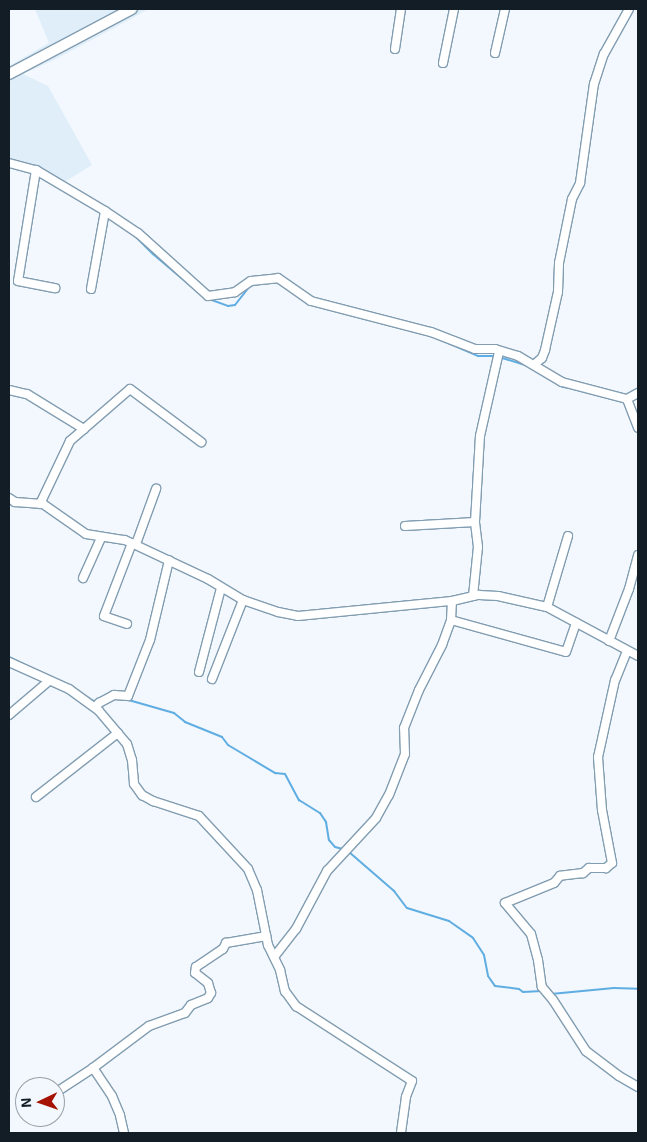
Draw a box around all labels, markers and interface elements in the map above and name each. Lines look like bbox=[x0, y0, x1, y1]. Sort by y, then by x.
north arrow bbox=[15, 1077, 65, 1127]
text: N bbox=[17, 1097, 34, 1108]

